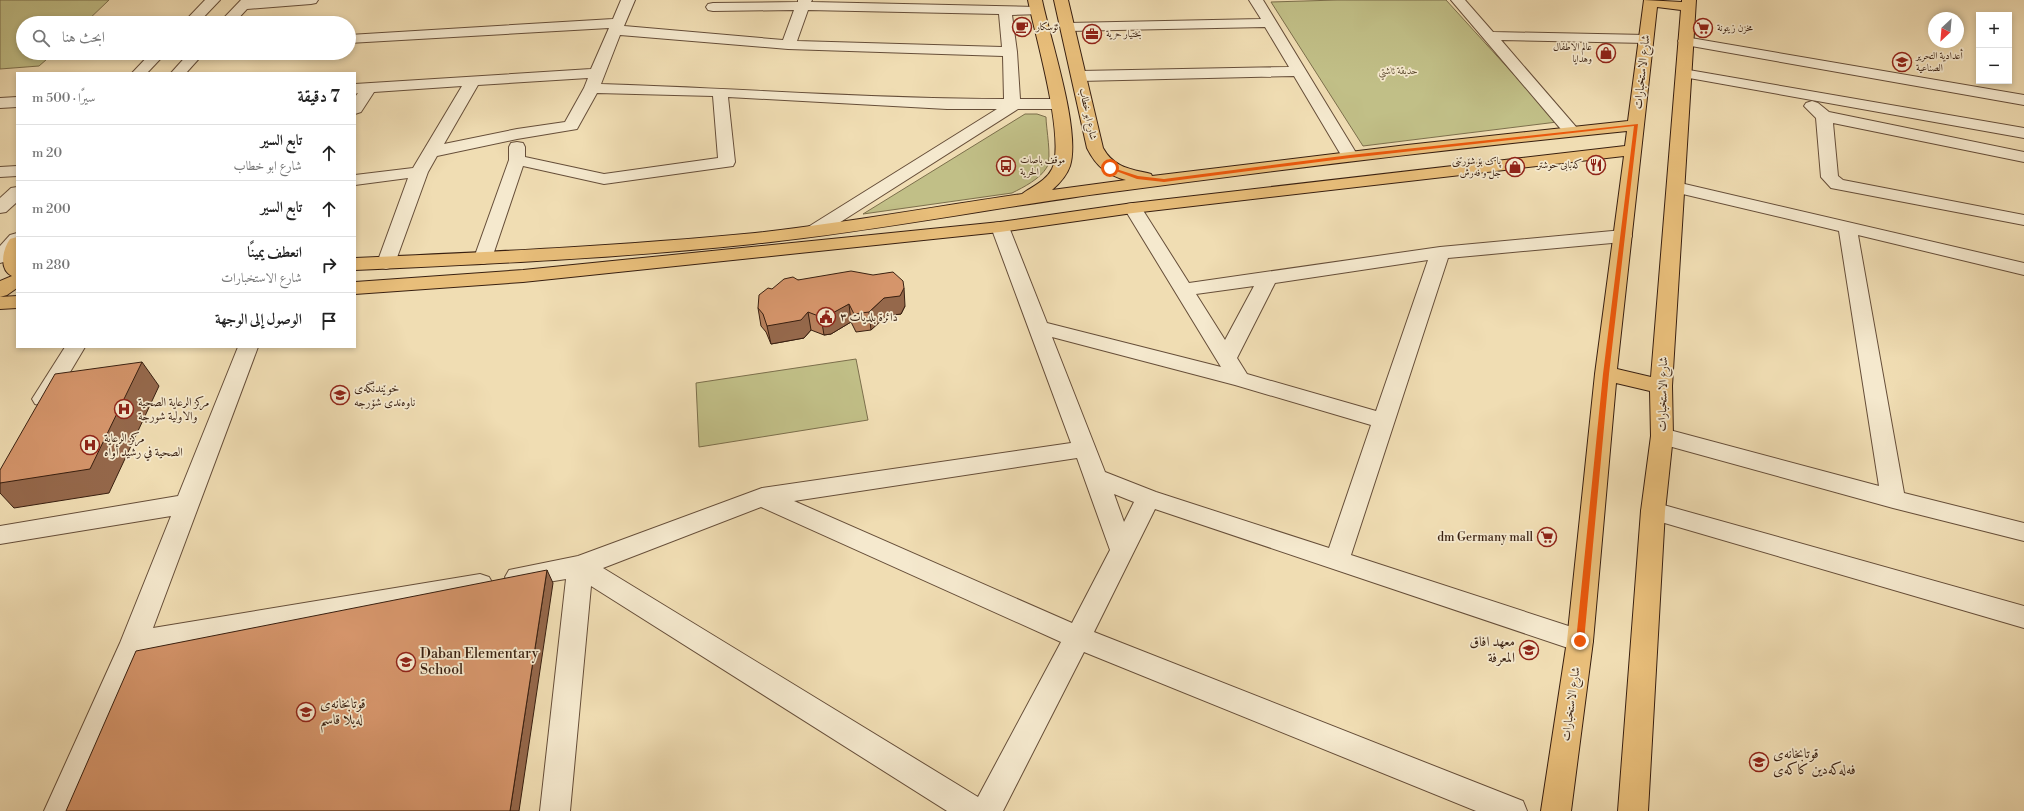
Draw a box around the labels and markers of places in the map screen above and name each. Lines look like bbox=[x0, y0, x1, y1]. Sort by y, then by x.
cafe icon: ئۆسکار bbox=[1011, 16, 1033, 38]
supermarket icon: مخزن زيتونة bbox=[1692, 17, 1714, 39]
place label: ئۆسکار bbox=[1035, 21, 1058, 33]
place label: مخزن زيتونة bbox=[1717, 22, 1753, 34]
office icon: بختيار حرية bbox=[1081, 23, 1103, 45]
place label: بختيار حرية bbox=[1106, 28, 1141, 40]
place label: عالم الاطفال وهدايا bbox=[1553, 41, 1592, 65]
shop icon: عالم الاطفال وهدايا bbox=[1595, 42, 1617, 64]
place label: أعدادية التحرير الصناعية bbox=[1915, 48, 1964, 74]
school or university icon: أعدادية التحرير الصناعية bbox=[1891, 51, 1913, 73]
place label: موقف باصات الحریة bbox=[1020, 154, 1065, 178]
restaurant icon: کەبابی حوشتر bbox=[1585, 154, 1607, 176]
bus stop icon: موقف باصات الحریة bbox=[995, 155, 1017, 177]
place label: پاک بۆ شۆرتنی جل و فەرش bbox=[1452, 155, 1502, 180]
shop icon: پاک بۆ شۆرتنی جل و فەرش bbox=[1504, 156, 1526, 178]
place label: کەبابی حوشتر bbox=[1536, 158, 1582, 172]
public building icon: دائرة بلديات ٣ bbox=[815, 306, 837, 328]
place label: دائرة بلديات ٣ bbox=[840, 310, 898, 325]
place label: خوێندنگەی ناوەندی شۆرجە bbox=[354, 380, 415, 410]
school or university icon: خوێندنگەی ناوەندی شۆرجە bbox=[329, 384, 351, 406]
place label: مركز الرعاية الصحية والاولية شورجة bbox=[138, 395, 209, 424]
hospital icon: مركز الرعاية الصحية والاولية شورجة bbox=[113, 398, 135, 420]
place label: مركز الرعاية الصحية في رشيد أواه bbox=[104, 431, 183, 462]
hospital icon: مركز الرعاية الصحية في رشيد أواه bbox=[79, 434, 101, 456]
supermarket icon: dm Germany mall bbox=[1536, 526, 1558, 548]
place label: dm Germany mall bbox=[1437, 530, 1533, 545]
place label: معهد افاق المعرفة bbox=[1470, 633, 1515, 667]
school or university icon: معهد افاق المعرفة bbox=[1518, 639, 1540, 661]
place label: Daban Elementary School bbox=[420, 645, 539, 679]
school or university icon: Daban Elementary School bbox=[395, 651, 417, 673]
place label: قوتابخانەی لەیلا قاسم bbox=[320, 695, 366, 733]
school or university icon: قوتابخانەی لەیلا قاسم bbox=[295, 701, 317, 723]
place label: قوتابخانەی فەلەکەدین کاکەی bbox=[1773, 745, 1856, 779]
school or university icon: قوتابخانەی فەلەکەدین کاکەی bbox=[1748, 751, 1770, 773]

